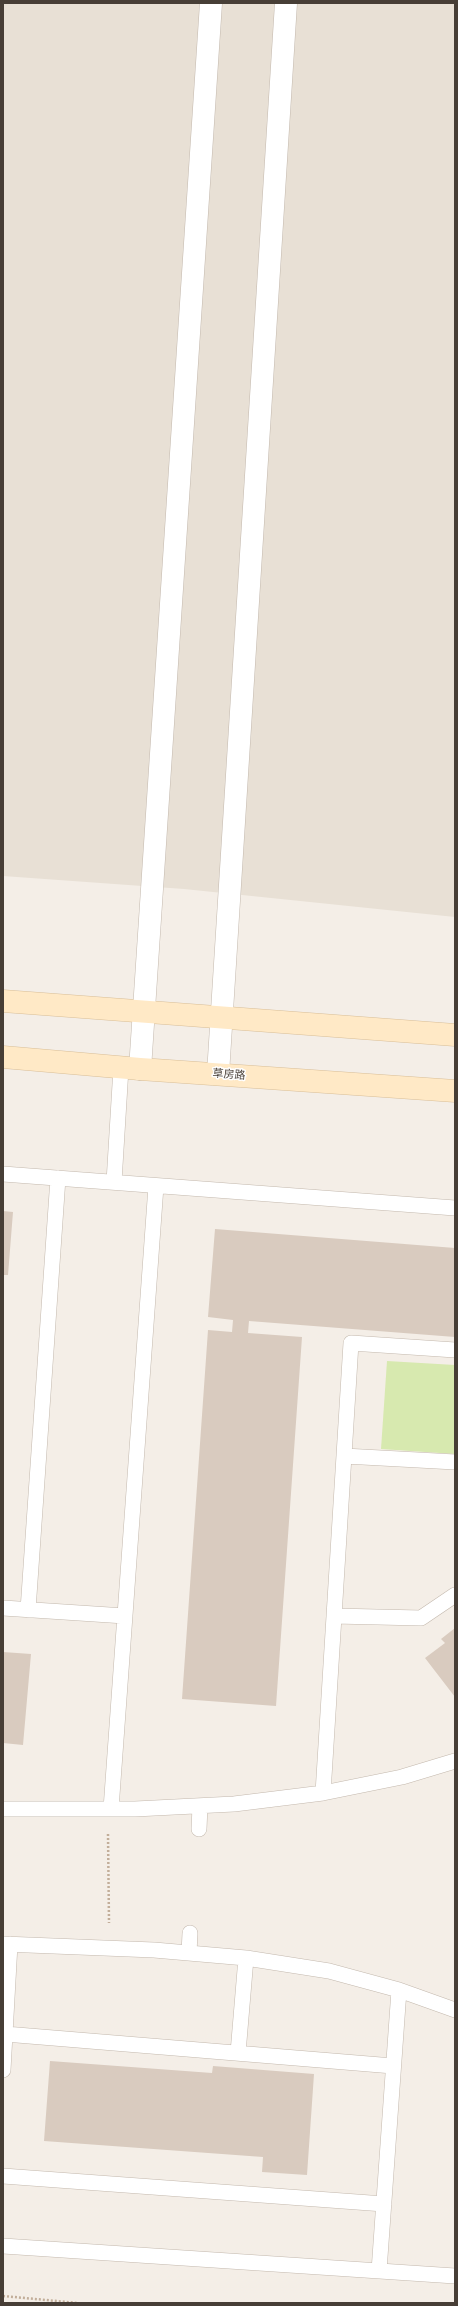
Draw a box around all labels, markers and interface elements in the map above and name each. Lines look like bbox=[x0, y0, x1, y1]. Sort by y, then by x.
street label: 草房路 bbox=[212, 1067, 246, 1083]

